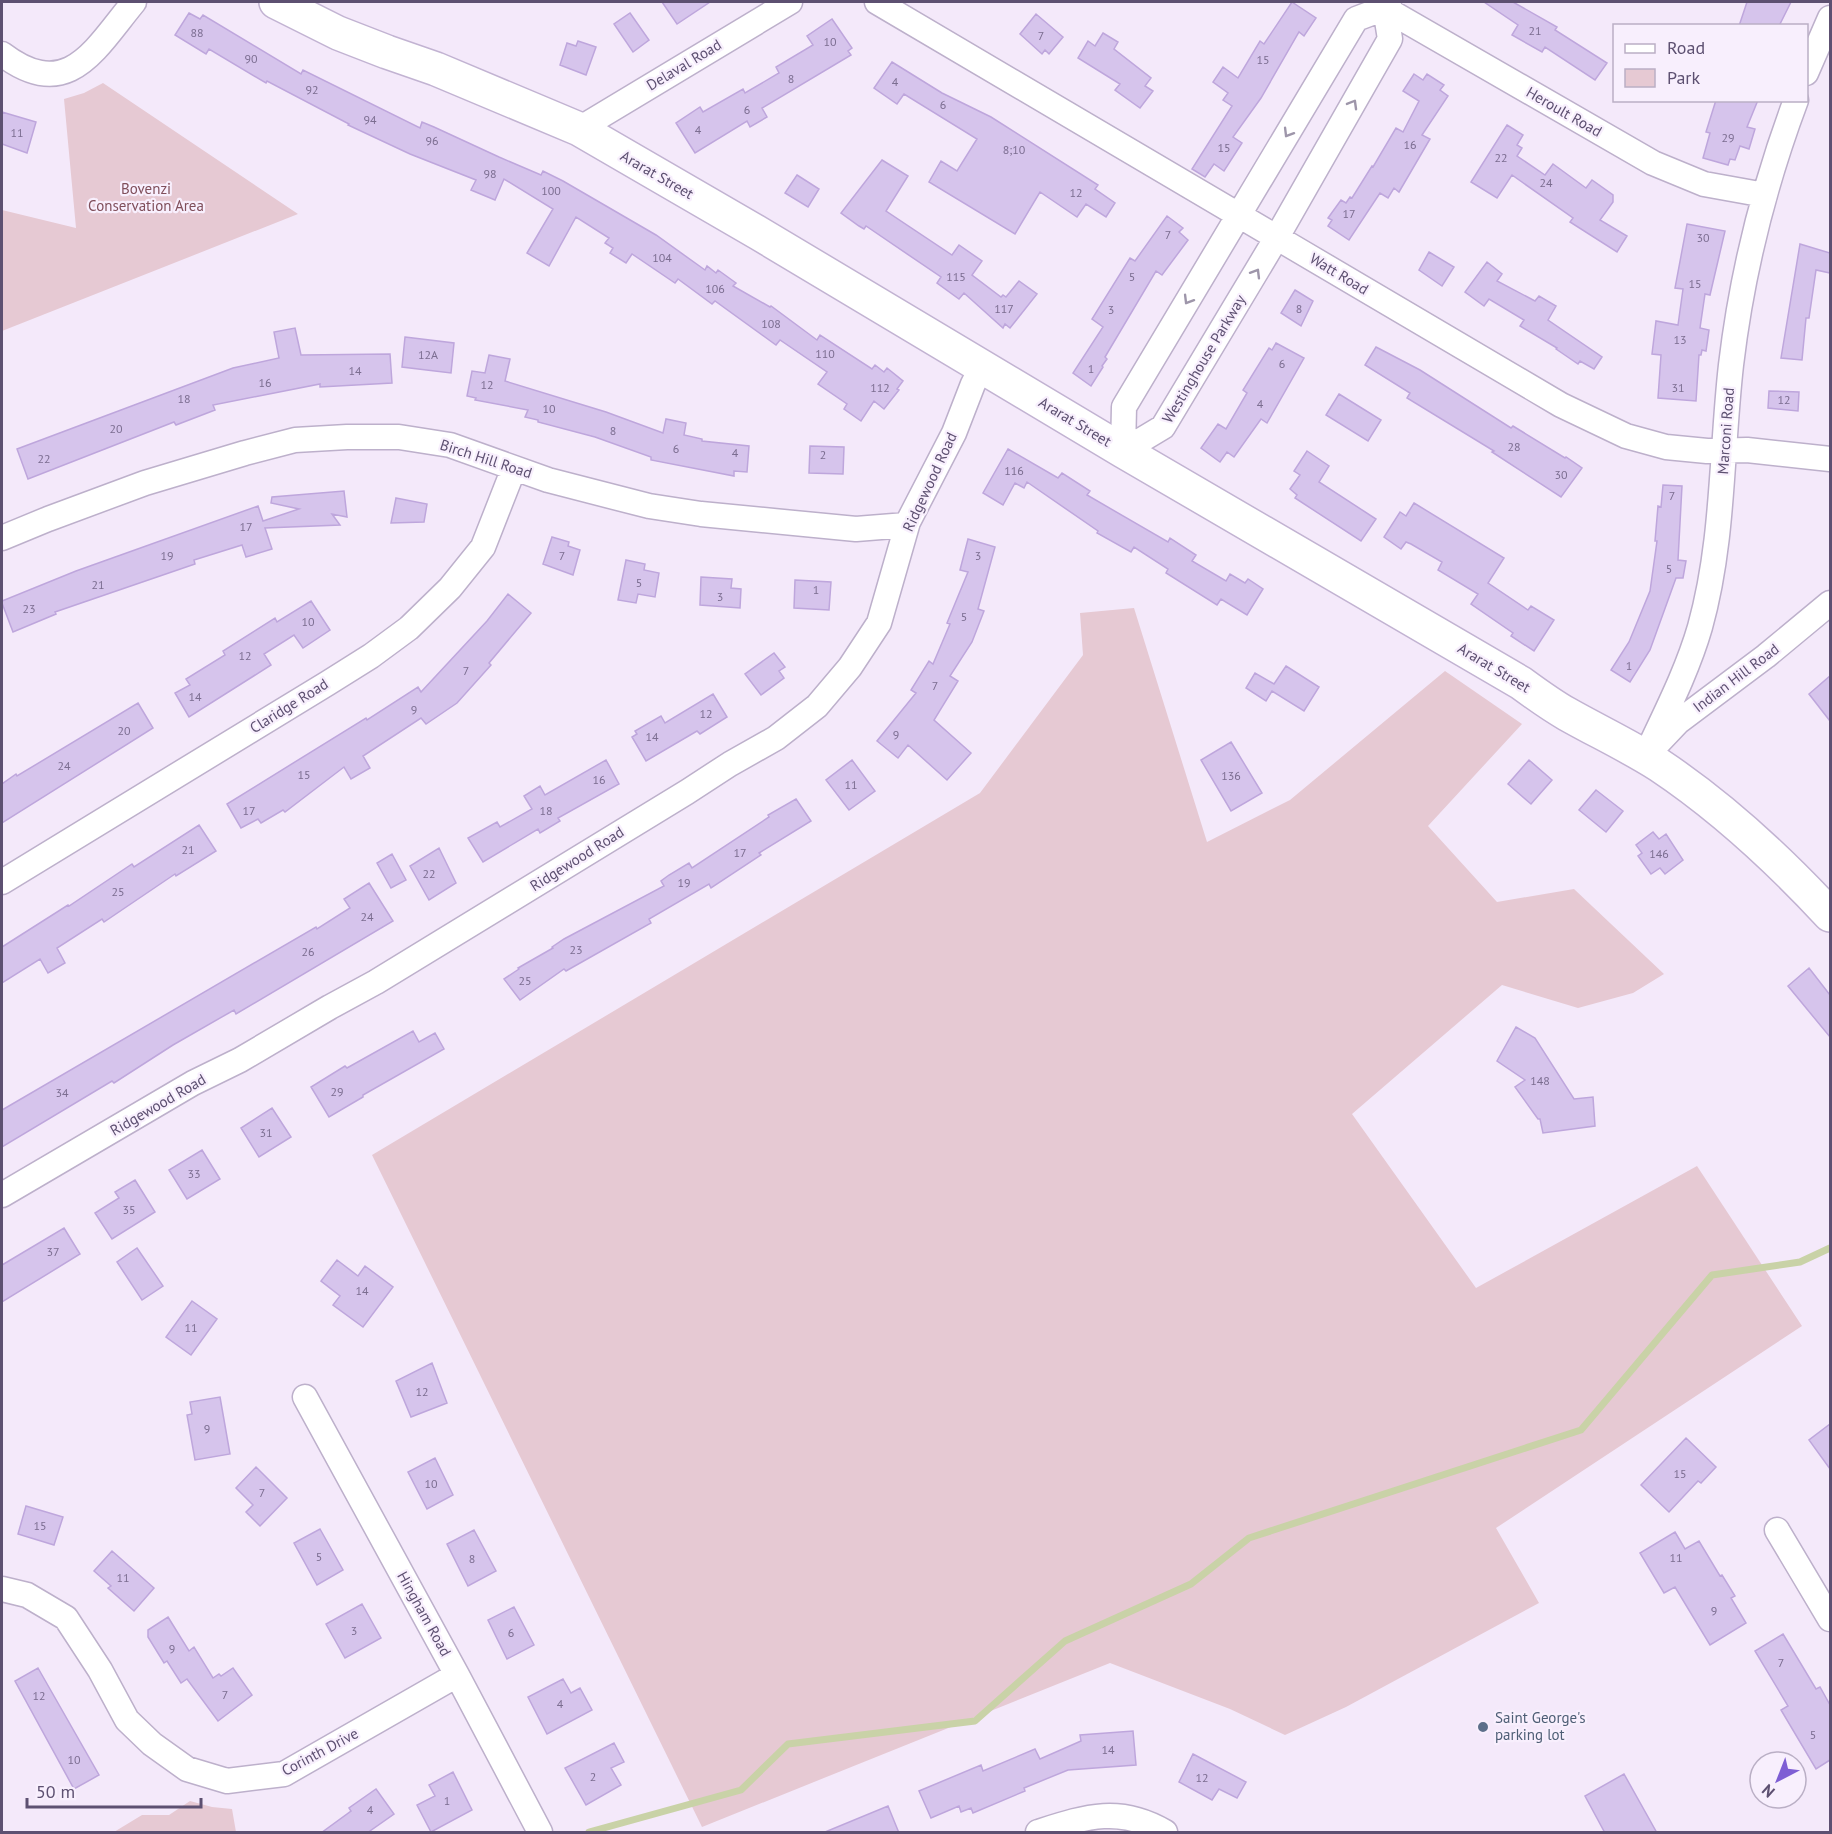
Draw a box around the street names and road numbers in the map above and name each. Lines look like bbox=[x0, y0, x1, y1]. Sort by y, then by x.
street label: Delaval Road bbox=[643, 35, 725, 94]
street label: Heroult Road bbox=[1523, 82, 1605, 141]
street label: Ararat Street bbox=[617, 146, 697, 203]
street label: Watt Road bbox=[1306, 249, 1372, 299]
street label: Westinghouse Parkway bbox=[1158, 291, 1249, 426]
street label: Marconi Road bbox=[1713, 387, 1738, 475]
street label: Ararat Street bbox=[1036, 393, 1115, 451]
street label: Ridgewood Road bbox=[898, 429, 961, 534]
street label: Birch Hill Road bbox=[438, 435, 534, 482]
street label: Ararat Street bbox=[1455, 639, 1534, 697]
street label: Indian Hill Road bbox=[1689, 639, 1783, 716]
street label: Claridge Road bbox=[246, 674, 332, 737]
street label: Ridgewood Road bbox=[526, 822, 627, 895]
street label: Ridgewood Road bbox=[107, 1070, 209, 1140]
street label: Hingham Road bbox=[393, 1568, 456, 1659]
street label: Corinth Drive bbox=[278, 1723, 361, 1780]

